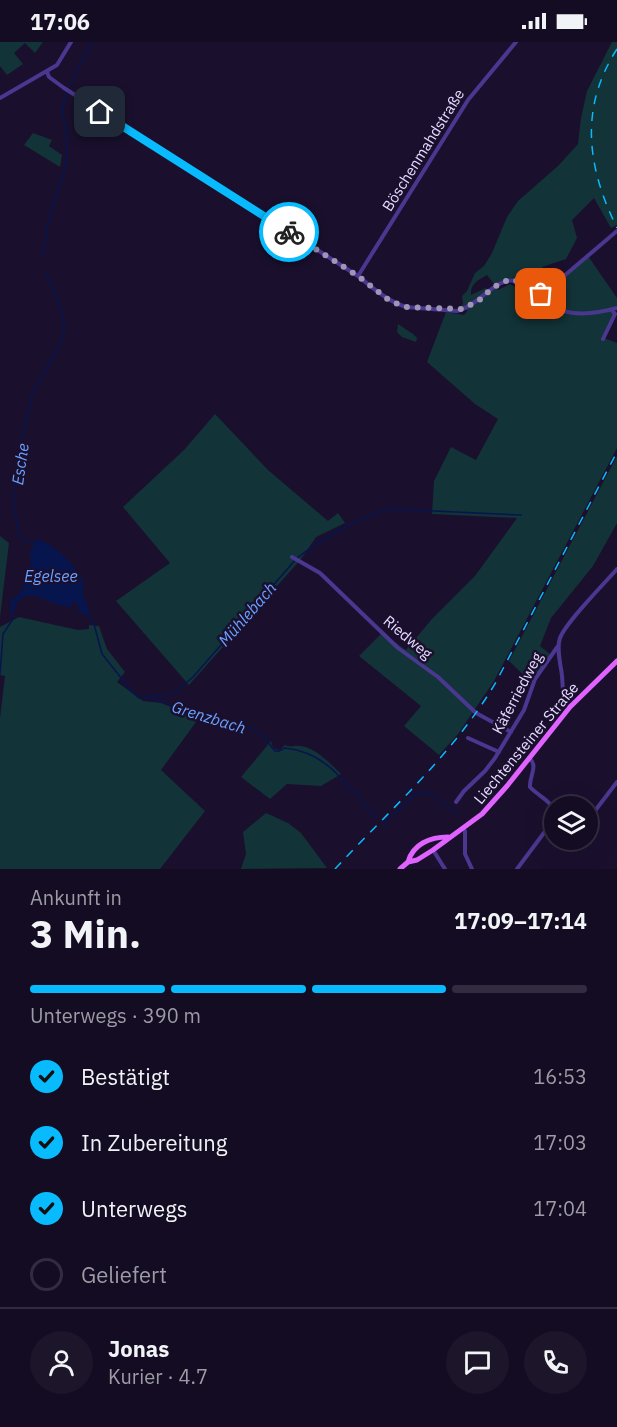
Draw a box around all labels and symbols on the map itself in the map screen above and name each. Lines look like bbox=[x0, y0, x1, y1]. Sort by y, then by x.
street label: Böschenmahdstraße bbox=[378, 85, 468, 215]
pin bbox=[74, 86, 125, 137]
courier bbox=[259, 202, 319, 262]
pin bbox=[515, 268, 566, 319]
water label: Esche bbox=[7, 442, 33, 486]
water label: Egelsee bbox=[24, 566, 78, 586]
water label: Mühlebach bbox=[214, 578, 280, 650]
street label: Riedweg bbox=[380, 611, 436, 663]
street label: Käferriedweg bbox=[488, 649, 546, 737]
street label: Liechtensteiner Straße bbox=[470, 678, 582, 808]
water label: Grenzbach bbox=[170, 696, 248, 738]

